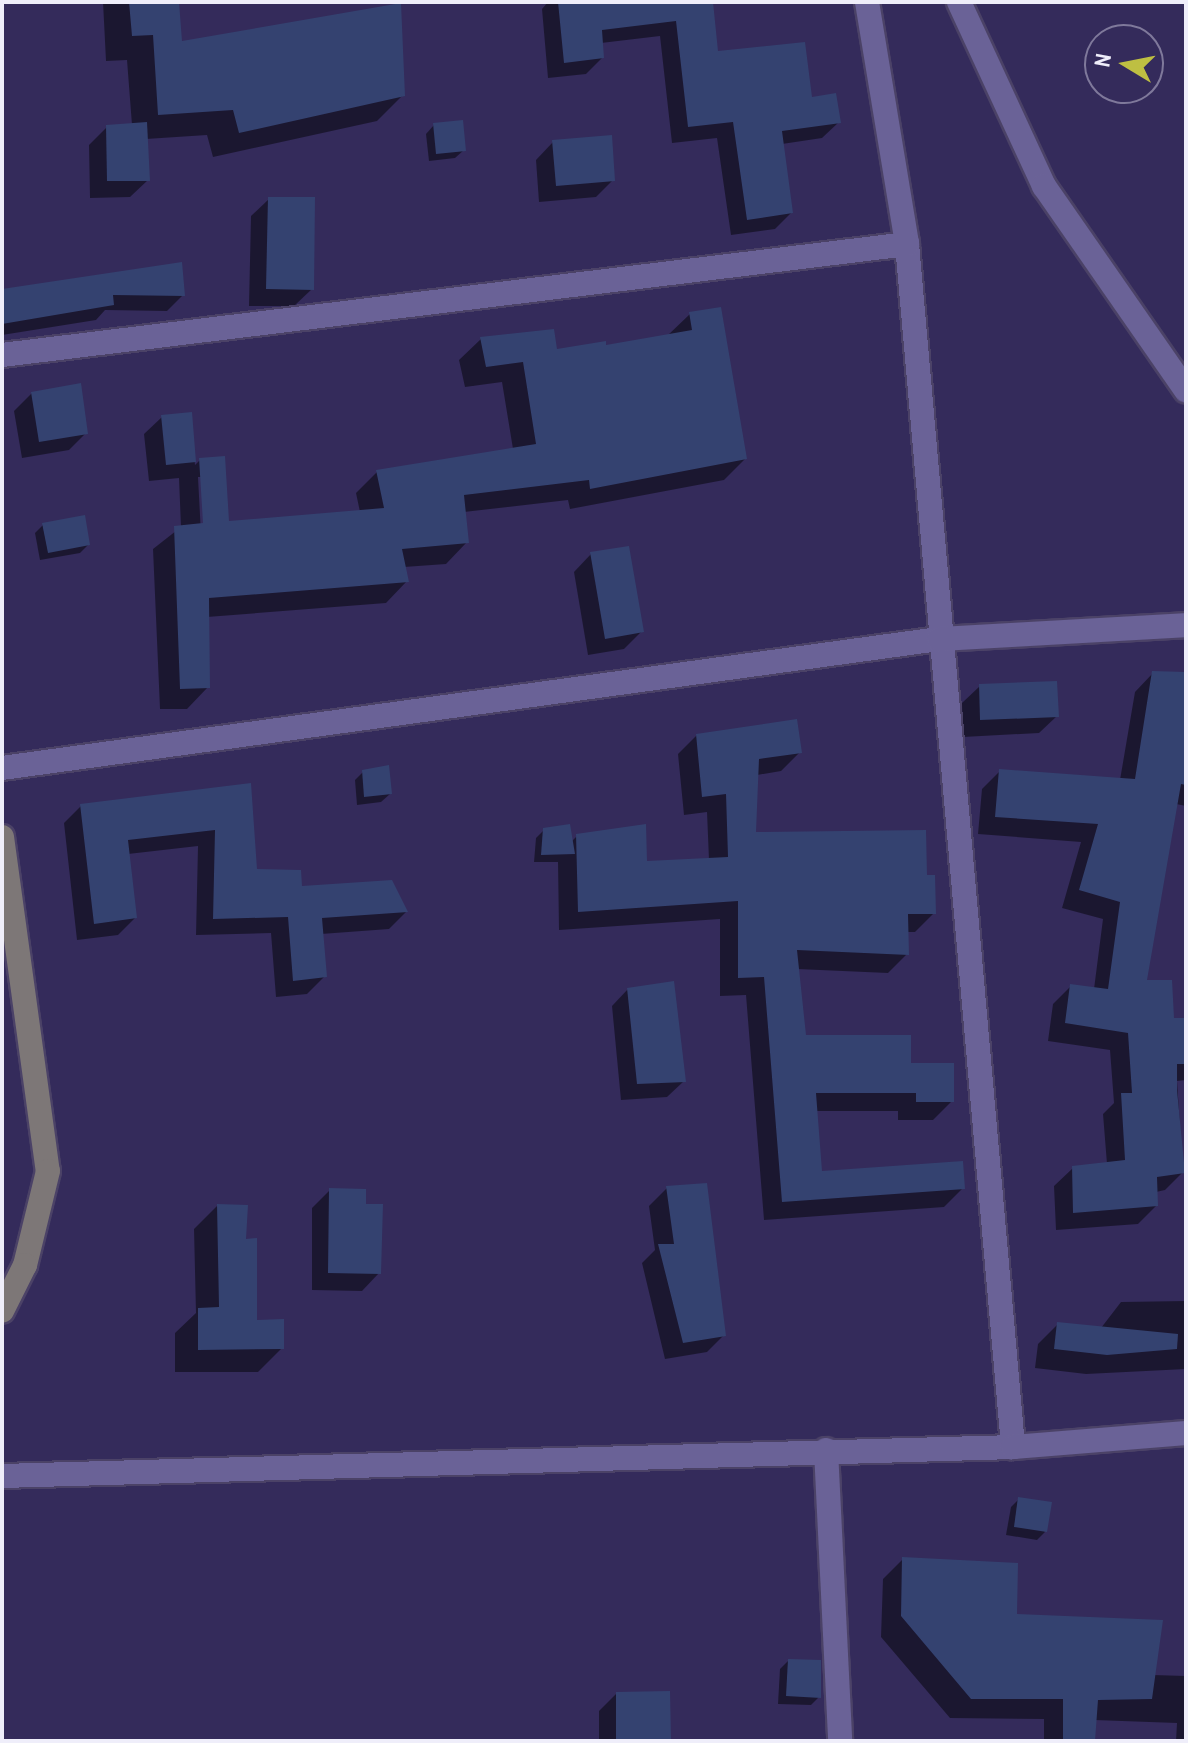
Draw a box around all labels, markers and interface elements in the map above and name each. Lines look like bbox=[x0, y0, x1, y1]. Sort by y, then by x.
north arrow bbox=[1084, 24, 1164, 104]
text: N bbox=[1086, 51, 1118, 69]

